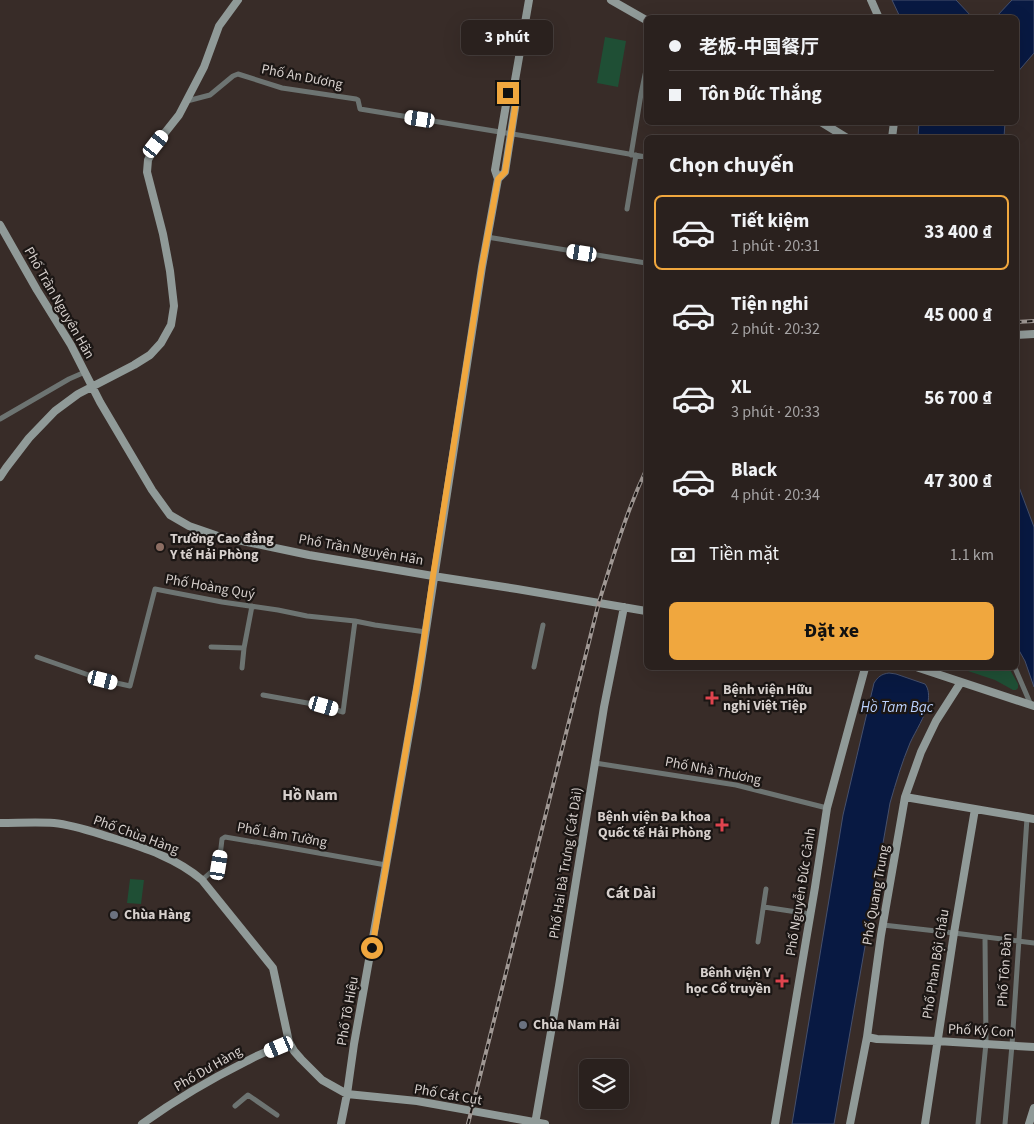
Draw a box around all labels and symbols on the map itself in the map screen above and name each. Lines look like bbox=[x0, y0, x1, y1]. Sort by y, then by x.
callout: 3 phút bbox=[462, 21, 554, 56]
street label: Phố An Dương bbox=[260, 59, 344, 95]
route end bbox=[497, 82, 519, 104]
car bbox=[404, 109, 435, 129]
car bbox=[140, 128, 171, 160]
street label: Phố Trần Nguyên Hãn bbox=[19, 243, 99, 363]
car bbox=[566, 243, 597, 263]
place label: Trường Cao đẳng Y tế Hải Phòng bbox=[169, 529, 274, 565]
street label: Phố Trần Nguyên Hãn bbox=[297, 529, 425, 571]
marker: Trường Cao đẳng Y tế Hải Phòng bbox=[154, 541, 166, 553]
street label: Phố Hoàng Quý bbox=[164, 569, 257, 605]
car bbox=[86, 669, 119, 691]
place label: Bệnh viện Hữu nghị Việt Tiệp bbox=[723, 680, 812, 716]
marker: Bệnh viện Hữu nghị Việt Tiệp bbox=[705, 691, 719, 705]
car bbox=[307, 695, 340, 717]
water label: Hồ Tam Bạc bbox=[861, 697, 934, 718]
street label: Phố Nhà Thương bbox=[663, 752, 763, 790]
district label: Hồ Nam bbox=[282, 784, 338, 806]
street label: Phố Hai Bà Trưng (Cát Dài) bbox=[544, 786, 588, 940]
place label: Bệnh viện Đa khoa Quốc tế Hải Phòng bbox=[597, 807, 712, 843]
street label: Phố Chùa Hàng bbox=[90, 810, 182, 860]
street label: Phố Lâm Tường bbox=[235, 817, 329, 853]
marker: Bệnh viện Đa khoa Quốc tế Hải Phòng bbox=[715, 818, 729, 832]
street label: Phố Nguyễn Đức Cảnh bbox=[781, 826, 821, 958]
street label: Phố Quang Trung bbox=[857, 843, 895, 947]
car bbox=[209, 849, 228, 881]
district label: Cát Dài bbox=[606, 882, 656, 904]
place label: Chùa Hàng bbox=[124, 905, 191, 925]
street label: Phố Phan Bội Châu bbox=[917, 907, 955, 1021]
marker: Chùa Hàng bbox=[108, 909, 120, 921]
street label: Phố Tôn Đản bbox=[992, 932, 1018, 1008]
route start bbox=[361, 937, 383, 959]
place label: Bênh viện Y học Cổ truyền bbox=[686, 963, 772, 999]
marker: Bênh viện Y học Cổ truyền bbox=[775, 974, 789, 988]
street label: Phố Tô Hiệu bbox=[332, 975, 364, 1047]
place label: Chùa Nam Hải bbox=[533, 1015, 620, 1035]
marker: Chùa Nam Hải bbox=[517, 1019, 529, 1031]
street label: Phố Ký Con bbox=[947, 1019, 1015, 1043]
car bbox=[262, 1034, 295, 1060]
street label: Phố Dư Hàng bbox=[170, 1041, 246, 1097]
street label: Phố Cát Cụt bbox=[413, 1079, 484, 1111]

